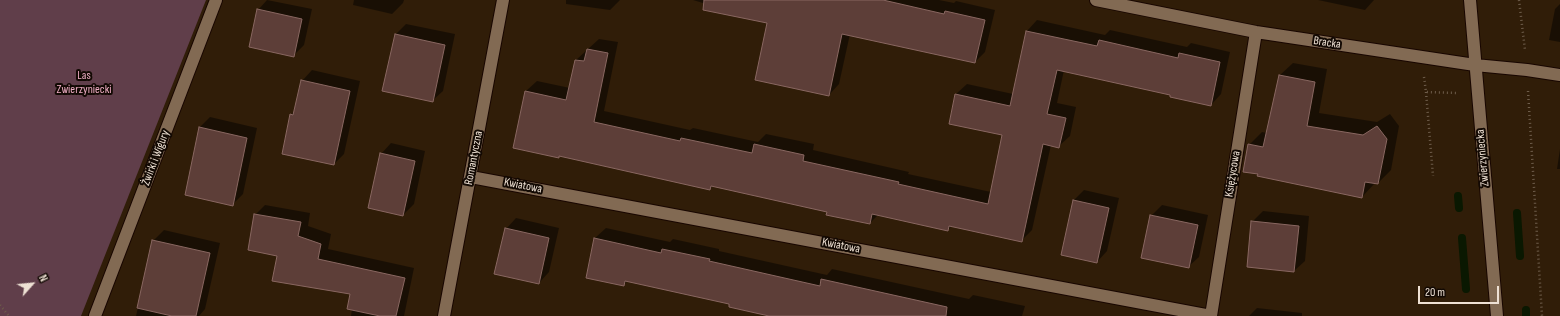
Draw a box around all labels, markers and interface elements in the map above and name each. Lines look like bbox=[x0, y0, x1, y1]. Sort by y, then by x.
street label: Bracka bbox=[1312, 34, 1342, 52]
park label: Las Zwierzyniecki bbox=[57, 69, 111, 97]
street label: Żwirki i Wigury bbox=[139, 128, 173, 188]
street label: Zwierzyniecka bbox=[1473, 129, 1493, 187]
street label: Romantyczna bbox=[462, 130, 486, 186]
street label: Księżycowa bbox=[1222, 150, 1244, 198]
street label: Kwiatowa bbox=[503, 175, 543, 197]
street label: Kwiatowa bbox=[821, 235, 861, 257]
north arrow bbox=[12, 264, 52, 304]
text: N bbox=[36, 273, 50, 284]
scale bar bbox=[1420, 278, 1501, 304]
text: 20 m bbox=[1425, 285, 1445, 300]

